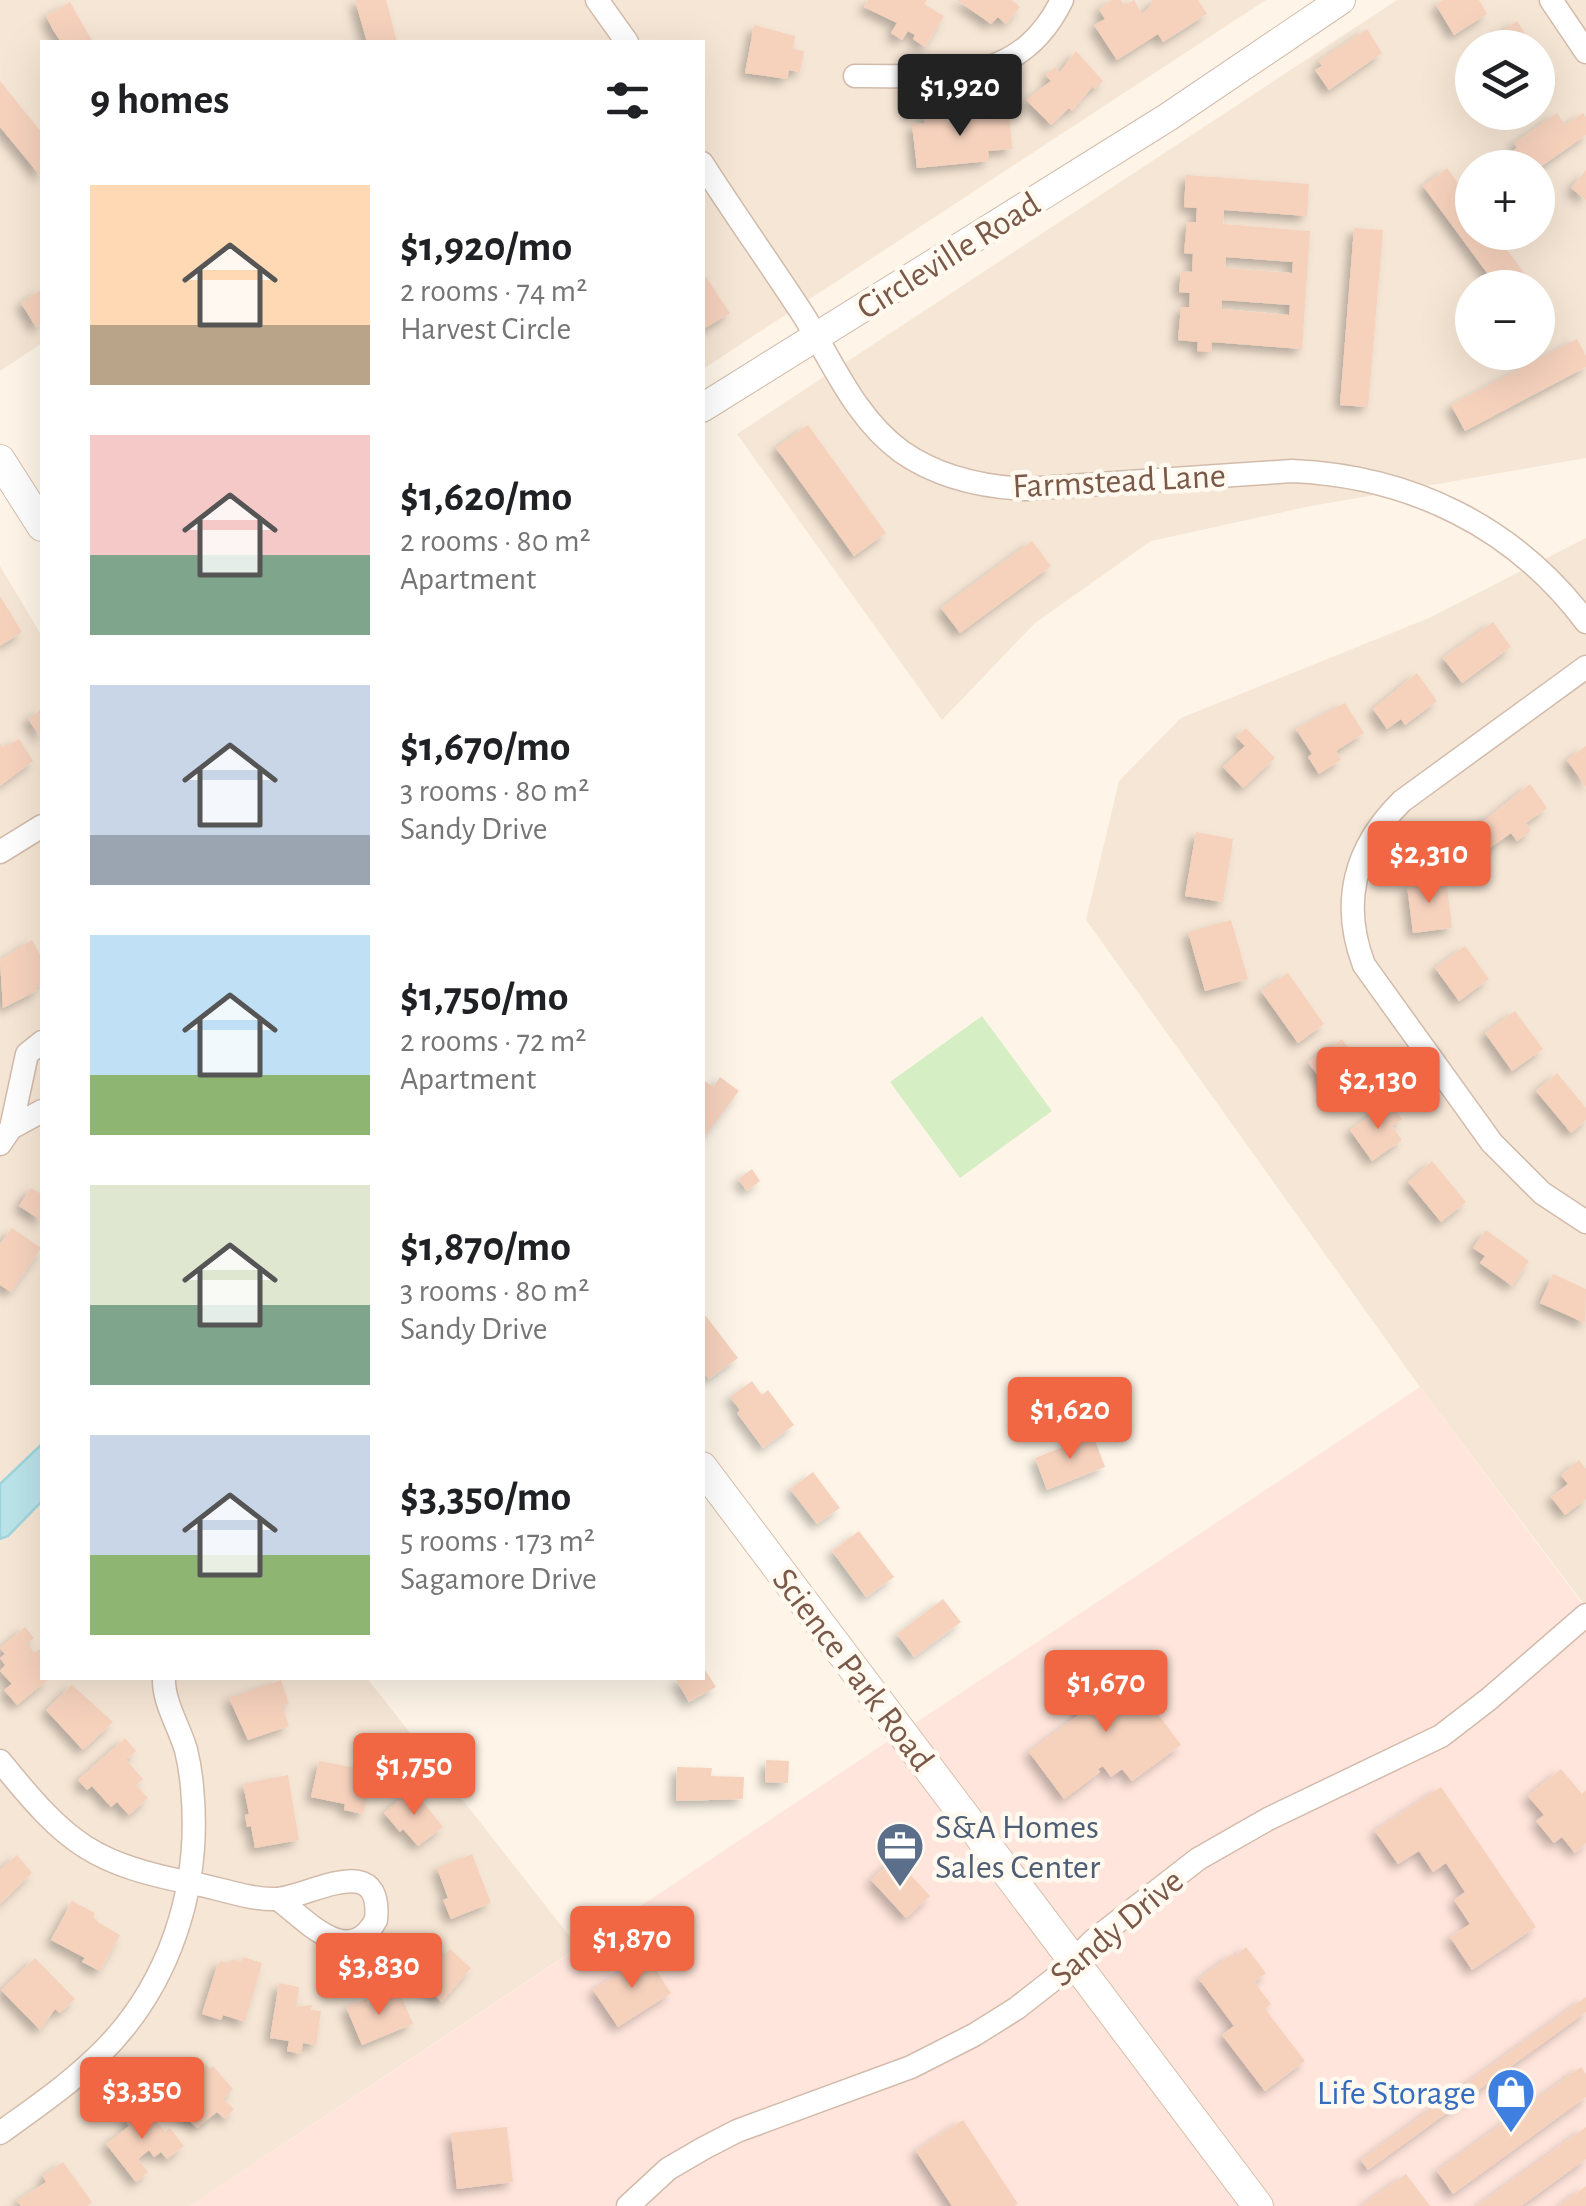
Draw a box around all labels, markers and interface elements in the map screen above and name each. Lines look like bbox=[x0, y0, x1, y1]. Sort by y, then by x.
map controls bbox=[1455, 30, 1555, 370]
button: layers bbox=[1455, 30, 1555, 130]
pin: $1,920 bbox=[879, 54, 1041, 139]
text: $1,920 bbox=[920, 70, 1000, 102]
icon: filters bbox=[600, 73, 655, 128]
text: 9 homes bbox=[90, 79, 229, 121]
button: + bbox=[1455, 150, 1555, 250]
street label: Circleville Road bbox=[851, 186, 1046, 326]
icon: home bbox=[170, 225, 290, 345]
text: $1,920/mo bbox=[400, 226, 572, 268]
button: − bbox=[1455, 270, 1555, 370]
text: 2 rooms · 74 m² bbox=[400, 275, 587, 307]
text: Harvest Circle bbox=[400, 313, 571, 345]
street label: Farmstead Lane bbox=[1011, 458, 1227, 505]
icon: home bbox=[170, 475, 290, 595]
text: $1,620/mo bbox=[400, 476, 572, 518]
text: 2 rooms · 80 m² bbox=[400, 525, 591, 557]
text: Apartment bbox=[400, 563, 536, 595]
icon: home bbox=[170, 725, 290, 845]
text: $1,670/mo bbox=[400, 726, 571, 768]
text: 3 rooms · 80 m² bbox=[400, 775, 589, 807]
text: Sandy Drive bbox=[400, 813, 548, 845]
pin: $2,310 bbox=[1348, 821, 1510, 906]
text: $2,310 bbox=[1390, 837, 1468, 869]
icon: home bbox=[170, 975, 290, 1095]
text: $1,750/mo bbox=[400, 976, 568, 1018]
text: 2 rooms · 72 m² bbox=[400, 1025, 587, 1057]
pin: $2,130 bbox=[1297, 1047, 1459, 1132]
text: Apartment bbox=[400, 1063, 536, 1095]
text: $2,130 bbox=[1339, 1063, 1417, 1095]
icon: home bbox=[170, 1225, 290, 1345]
text: $1,870/mo bbox=[400, 1226, 571, 1268]
text: 3 rooms · 80 m² bbox=[400, 1275, 589, 1307]
text: Sandy Drive bbox=[400, 1313, 548, 1345]
pin: $1,620 bbox=[989, 1377, 1151, 1462]
text: $1,620 bbox=[1030, 1393, 1110, 1425]
icon: home bbox=[170, 1475, 290, 1595]
text: $3,350/mo bbox=[400, 1476, 571, 1518]
text: 5 rooms · 173 m² bbox=[400, 1525, 595, 1557]
street label: Science Park Road bbox=[766, 1562, 940, 1778]
text: Sagamore Drive bbox=[400, 1563, 597, 1595]
pin: $1,670 bbox=[1025, 1650, 1187, 1735]
text: $1,670 bbox=[1066, 1666, 1146, 1698]
pin: $1,750 bbox=[333, 1733, 495, 1818]
text: $1,750 bbox=[375, 1749, 453, 1781]
place label: S&A Homes Sales Center bbox=[935, 1810, 1101, 1885]
office icon: S&A Homes Sales Center bbox=[874, 1820, 926, 1888]
street label: Sandy Drive bbox=[1044, 1863, 1190, 1993]
pin: $1,870 bbox=[551, 1906, 713, 1991]
text: $1,870 bbox=[592, 1922, 672, 1954]
pin: $3,830 bbox=[298, 1933, 460, 2018]
text: $3,830 bbox=[338, 1949, 420, 1981]
pin: $3,350 bbox=[61, 2057, 223, 2142]
shop icon: Life Storage bbox=[1485, 2066, 1537, 2134]
text: $3,350 bbox=[102, 2073, 182, 2105]
place label: Life Storage bbox=[1317, 2076, 1476, 2111]

